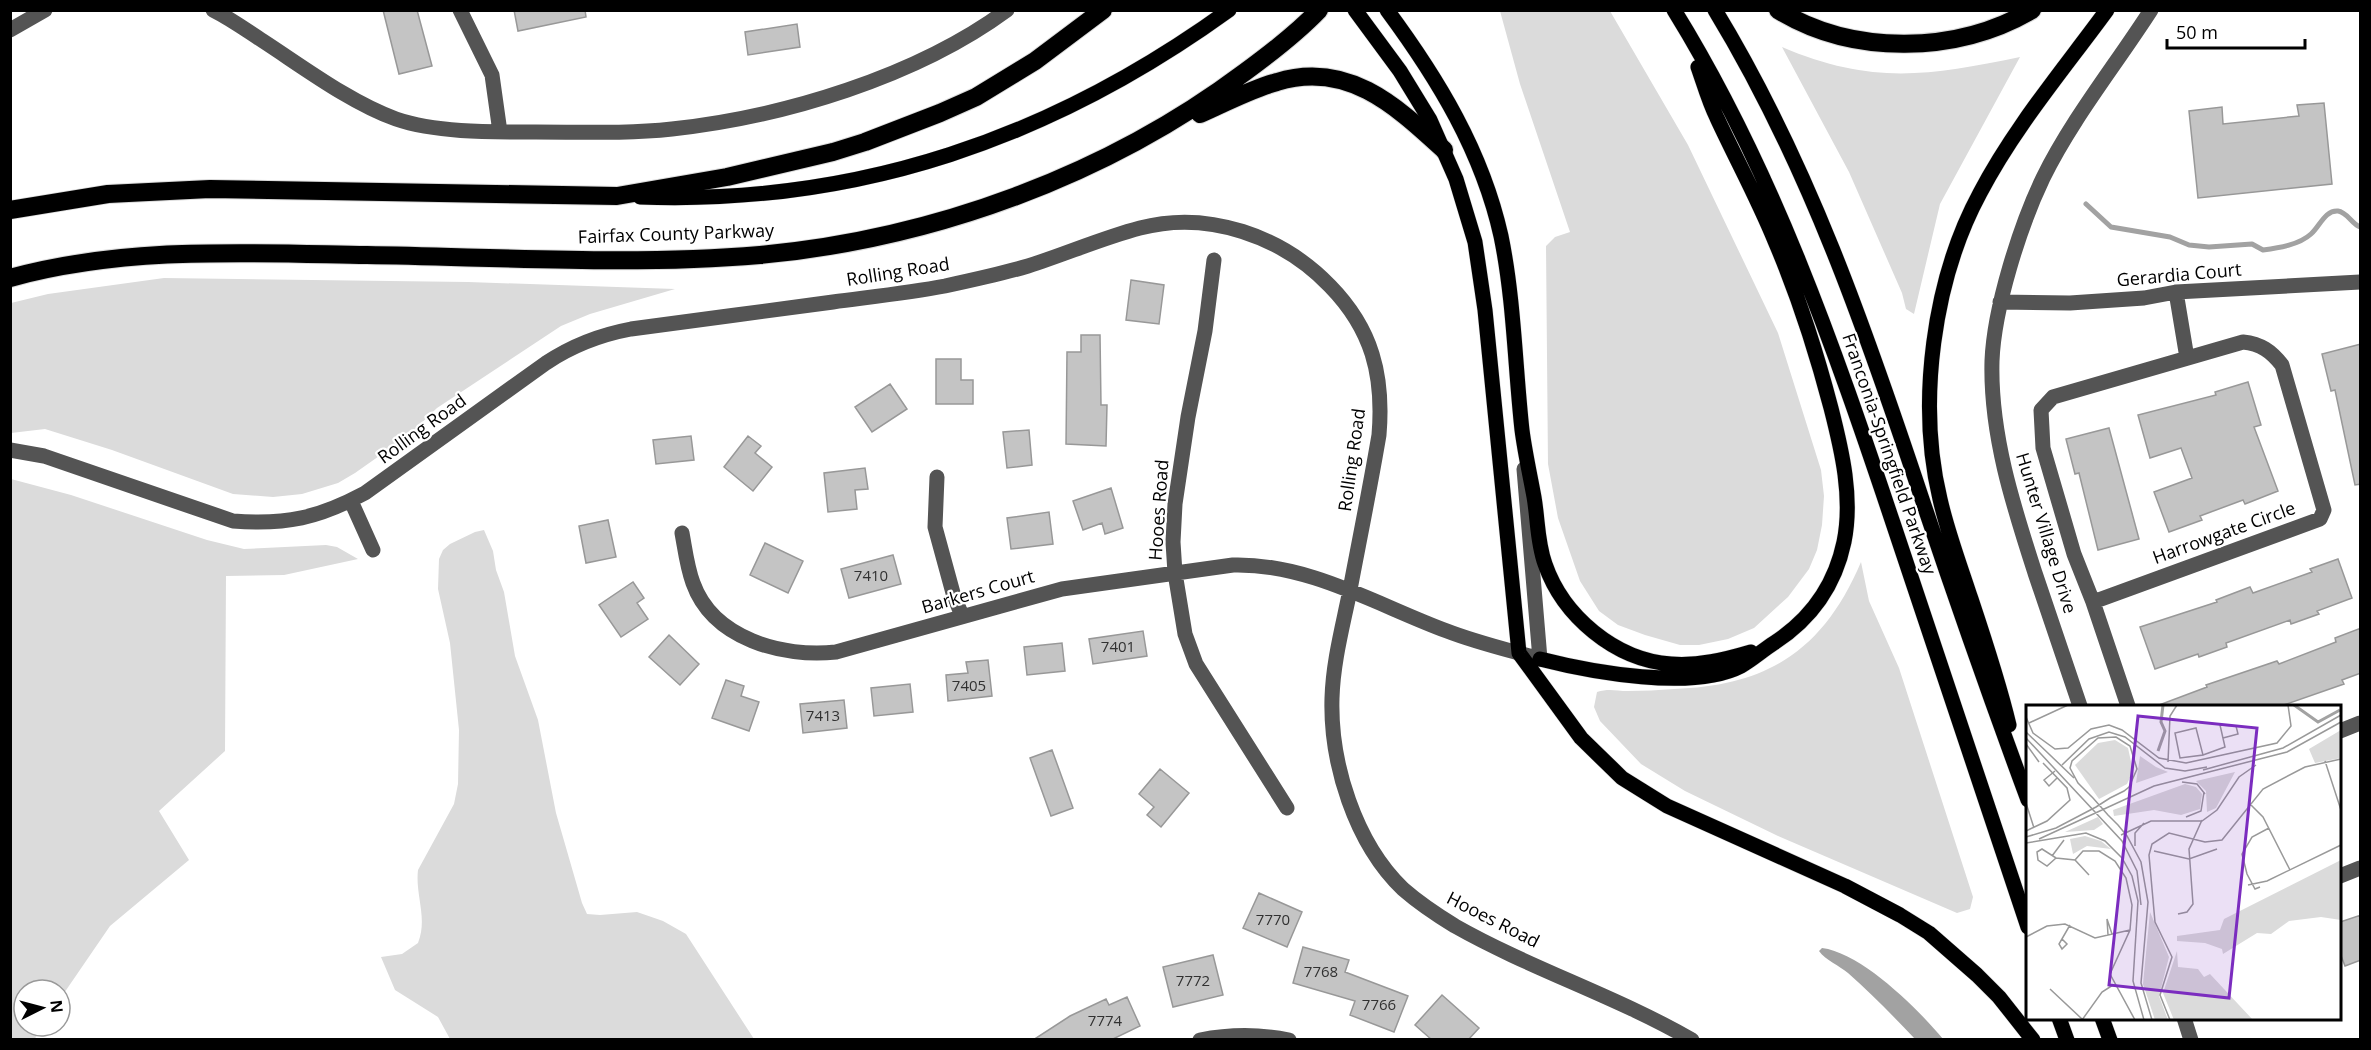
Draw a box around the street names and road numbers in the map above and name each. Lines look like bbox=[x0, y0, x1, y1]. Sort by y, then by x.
street label: Fairfax County Parkway bbox=[577, 218, 775, 248]
street label: Rolling Road bbox=[845, 251, 951, 291]
street label: Gerardia Court bbox=[2116, 257, 2242, 291]
street label: Franconia-Springfield Parkway bbox=[1837, 330, 1943, 578]
street label: Rolling Road bbox=[372, 388, 471, 468]
street label: Rolling Road bbox=[1332, 407, 1370, 513]
street label: Hunter Village Drive bbox=[2011, 449, 2083, 616]
street label: Hooes Road bbox=[1143, 459, 1174, 561]
street label: Harrowgate Circle bbox=[2149, 495, 2298, 569]
street label: Barkers Court bbox=[919, 563, 1037, 619]
street label: Hooes Road bbox=[1443, 885, 1544, 953]

